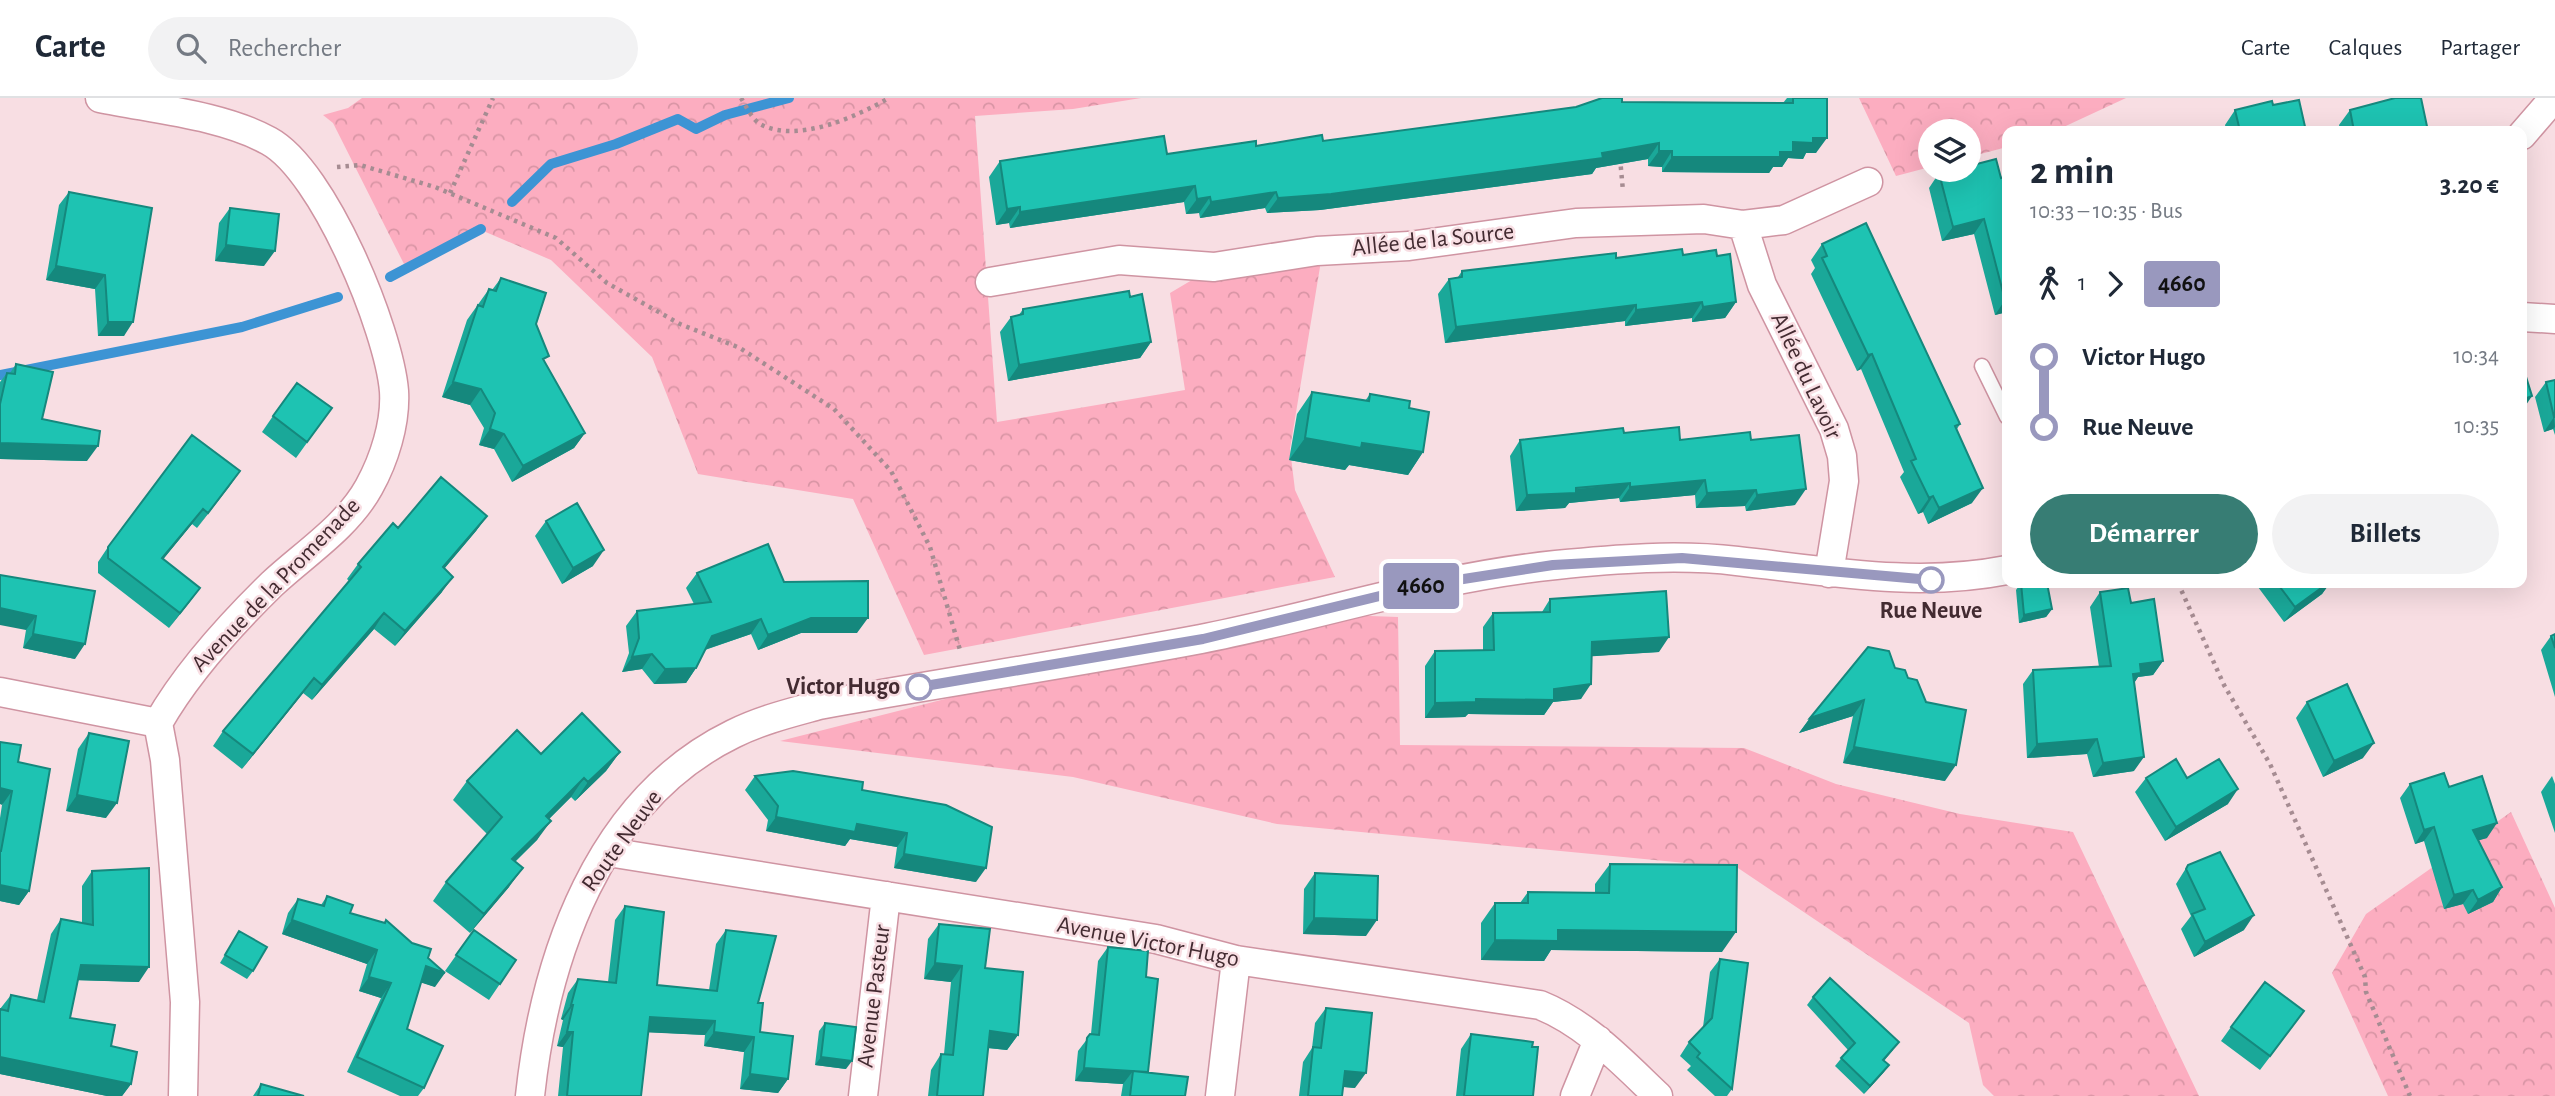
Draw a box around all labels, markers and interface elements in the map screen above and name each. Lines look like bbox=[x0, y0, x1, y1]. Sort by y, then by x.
search box bbox=[148, 17, 638, 80]
icon: search bbox=[172, 29, 210, 67]
text: Carte bbox=[35, 31, 106, 64]
text: Rechercher bbox=[228, 35, 341, 61]
text: Carte bbox=[2241, 36, 2290, 60]
text: Calques bbox=[2328, 36, 2402, 60]
text: Partager bbox=[2440, 36, 2520, 60]
map controls bbox=[1918, 119, 1981, 182]
button: layers bbox=[1918, 119, 1981, 182]
text: 2 min bbox=[2030, 153, 2114, 191]
text: 3.20 € bbox=[2440, 172, 2499, 198]
text: 10:33 – 10:35 · Bus bbox=[2030, 200, 2183, 223]
street label: Allée de la Source bbox=[1351, 220, 1515, 260]
icon: walk bbox=[2030, 265, 2068, 303]
icon: forward bbox=[2096, 265, 2134, 303]
text: 1 bbox=[2078, 272, 2086, 295]
text: 4660 bbox=[2158, 272, 2206, 296]
street label: Allée du Lavoir bbox=[1766, 309, 1846, 443]
text: Victor Hugo bbox=[2082, 344, 2205, 370]
text: 10:34 bbox=[2453, 345, 2499, 368]
text: Rue Neuve bbox=[2082, 414, 2193, 440]
text: 10:35 bbox=[2455, 415, 2499, 438]
street label: Avenue de la Promenade bbox=[187, 494, 365, 676]
button: Démarrer bbox=[2030, 494, 2258, 574]
button: Billets bbox=[2272, 494, 2499, 574]
line badge: 4660 bbox=[1372, 563, 1470, 609]
marker: Rue Neuve bbox=[1918, 567, 1944, 593]
text: 4660 bbox=[1397, 574, 1445, 598]
place label: Rue Neuve bbox=[1880, 599, 1982, 623]
marker: Victor Hugo bbox=[906, 674, 932, 700]
place label: Victor Hugo bbox=[786, 675, 900, 699]
street label: Route Neuve bbox=[577, 786, 667, 896]
street label: Avenue Victor Hugo bbox=[1055, 913, 1241, 971]
street label: Avenue Pasteur bbox=[853, 923, 895, 1069]

